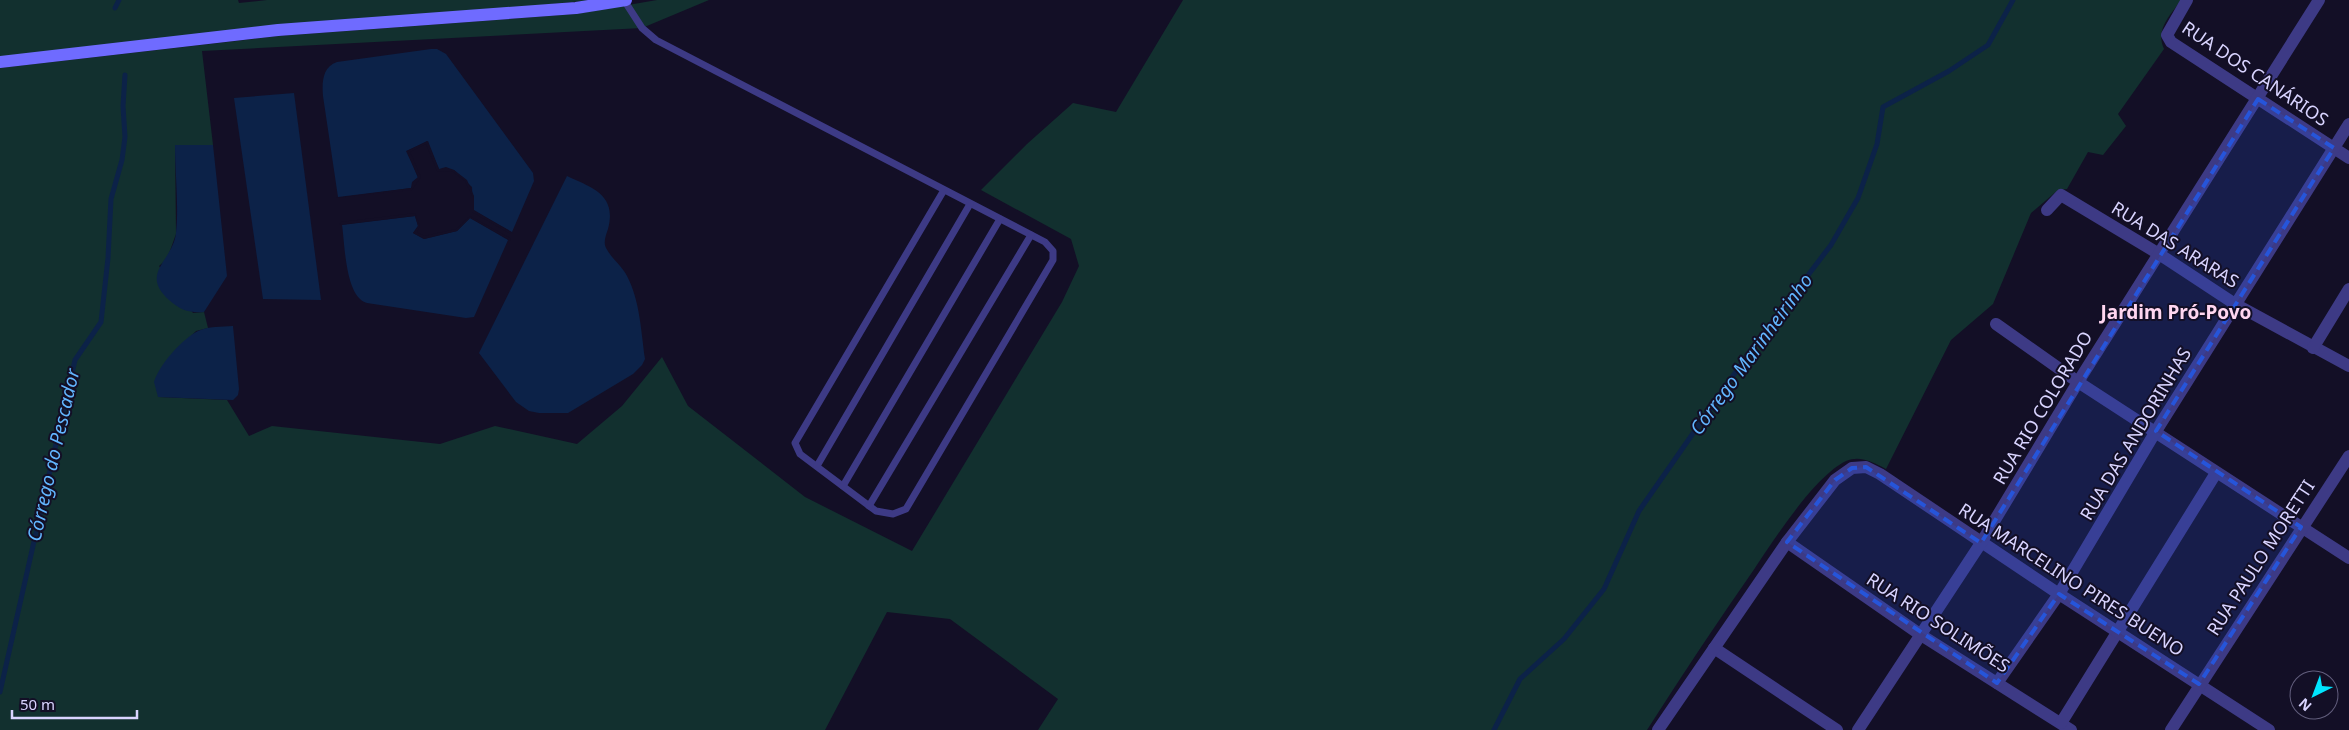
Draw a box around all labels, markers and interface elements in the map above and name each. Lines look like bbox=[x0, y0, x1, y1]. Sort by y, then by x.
street label: RUA DOS CANÁRIOS bbox=[2178, 15, 2333, 131]
street label: RUA DAS ARARAS bbox=[2107, 195, 2244, 293]
water label: Córrego Marinheirinho bbox=[1684, 268, 1818, 440]
district label: Jardim Pró-Povo bbox=[2099, 299, 2251, 325]
street label: RUA RIO COLORADO bbox=[1987, 327, 2097, 488]
street label: RUA DAS ANDORINHAS bbox=[2074, 343, 2196, 524]
water label: Córrego do Pescador bbox=[20, 365, 86, 544]
street label: RUA PAULO MORETTI bbox=[2201, 475, 2319, 640]
street label: RUA MARCELINO PIRES BUENO bbox=[1954, 497, 2189, 661]
street label: RUA RIO SOLIMÕES bbox=[1862, 567, 2015, 678]
north arrow bbox=[2289, 670, 2339, 720]
scale bar bbox=[12, 688, 138, 720]
text: 50 m bbox=[20, 694, 55, 714]
text: N bbox=[2294, 694, 2316, 716]

